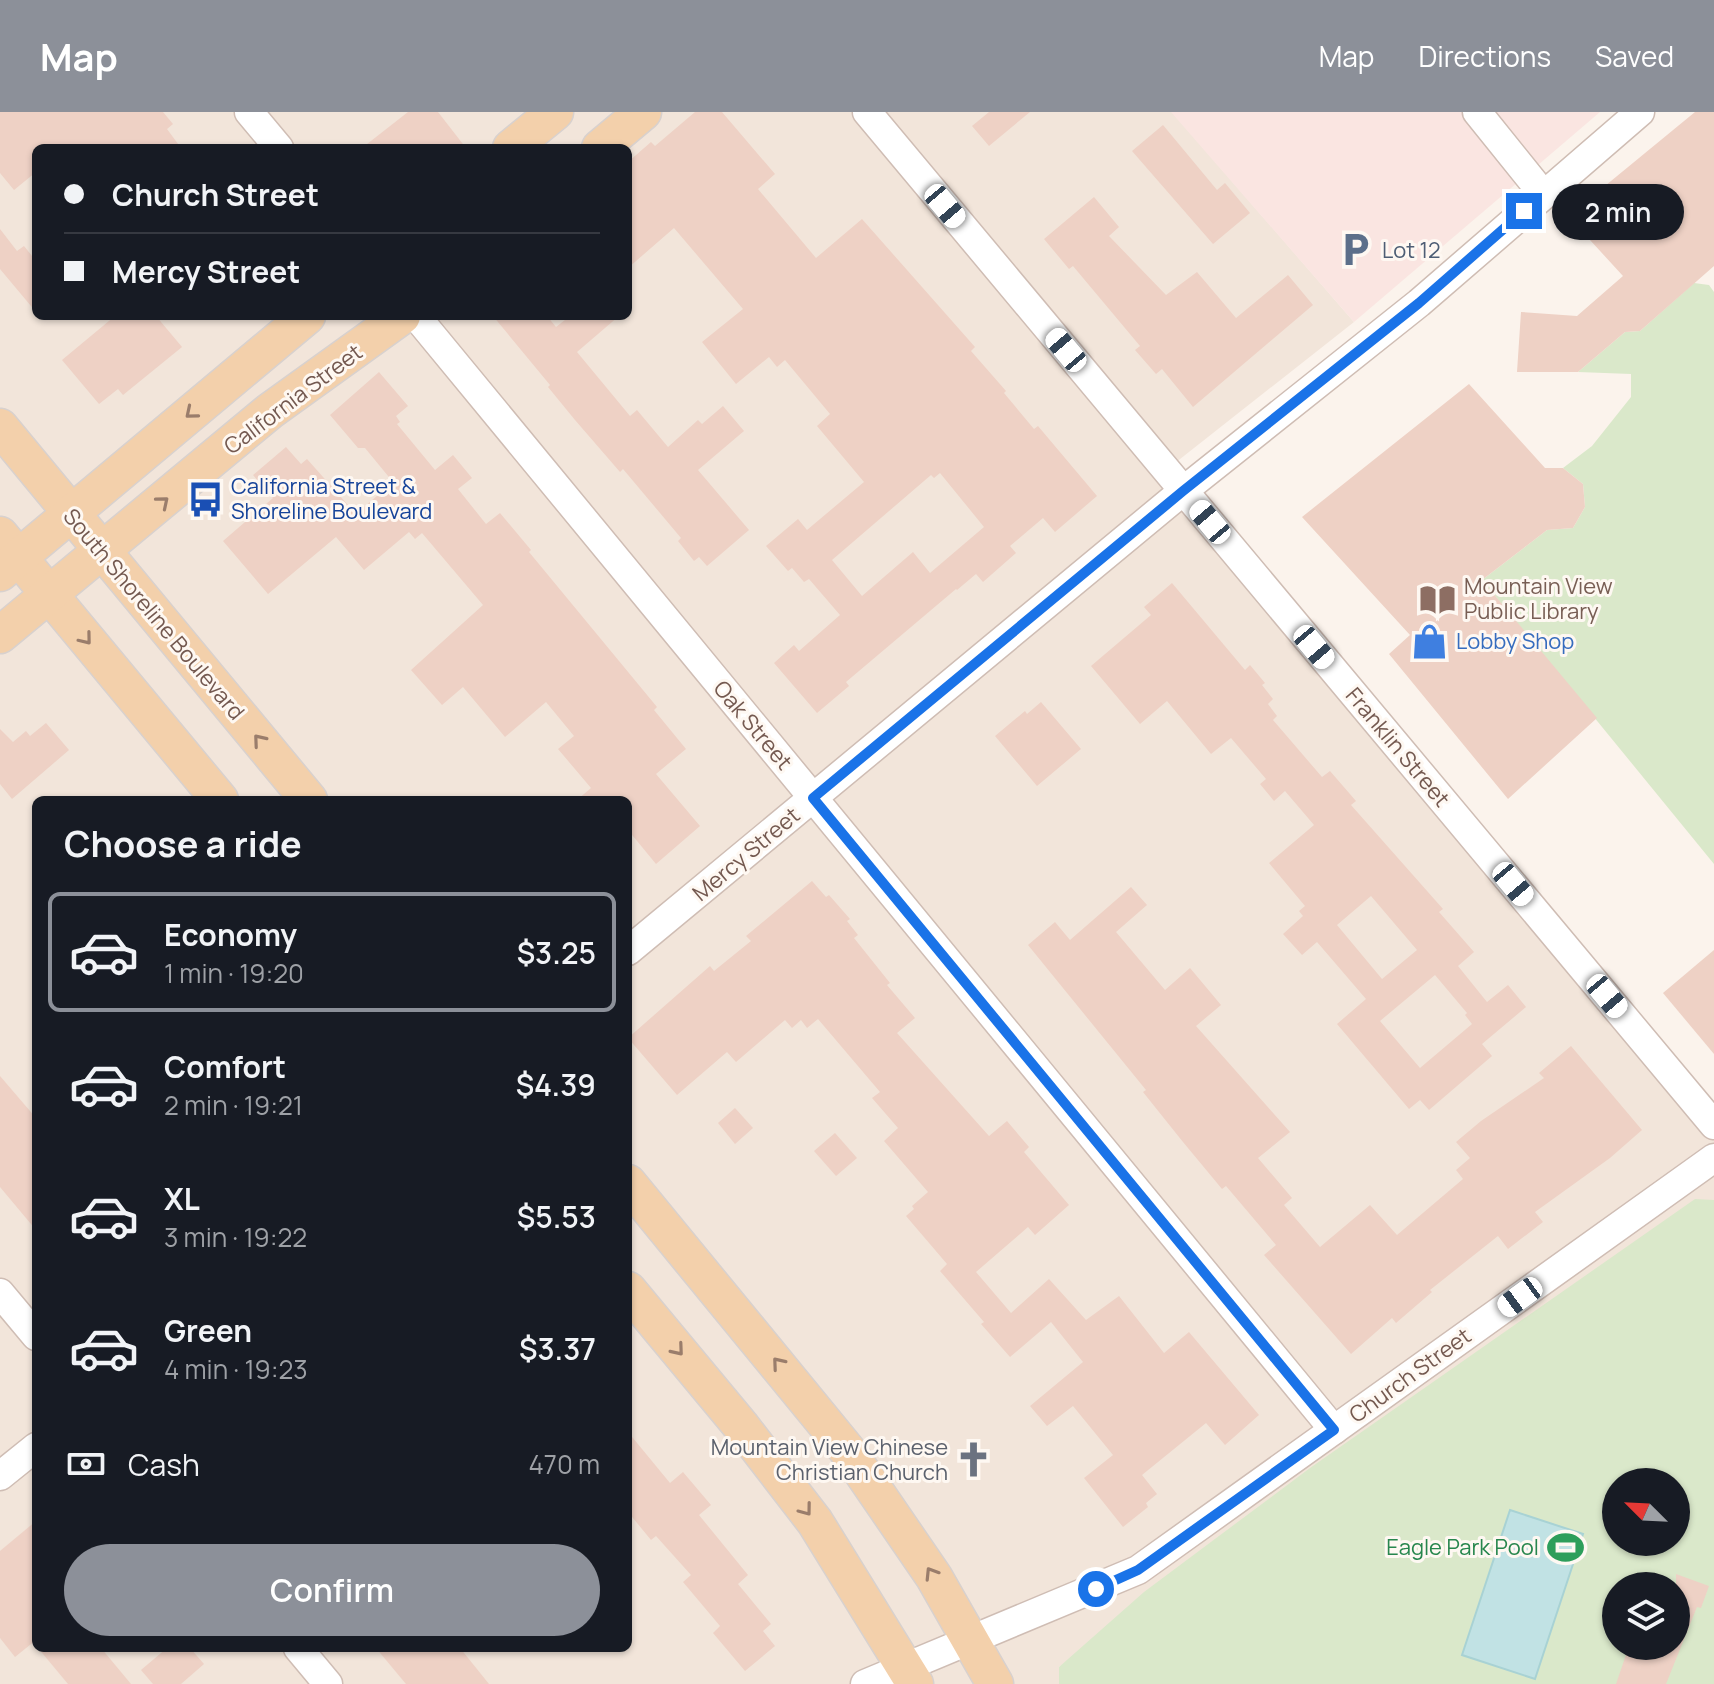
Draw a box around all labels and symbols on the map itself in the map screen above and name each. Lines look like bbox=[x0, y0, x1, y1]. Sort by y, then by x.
car bbox=[920, 180, 970, 232]
callout: 2 min bbox=[1552, 183, 1684, 239]
route end bbox=[1506, 193, 1542, 229]
parking icon: Lot 12 bbox=[1337, 231, 1375, 269]
place label: Lot 12 bbox=[1382, 235, 1441, 265]
car bbox=[1041, 324, 1091, 376]
street label: California Street bbox=[218, 337, 368, 461]
one-way arrow bbox=[186, 403, 200, 418]
place label: California Street & Shoreline Boulevard bbox=[231, 471, 432, 526]
bus stop icon: California Street & Shoreline Boulevard bbox=[186, 480, 224, 518]
car bbox=[1185, 496, 1235, 548]
one-way arrow bbox=[154, 497, 168, 512]
street label: South Shoreline Boulevard bbox=[57, 502, 251, 726]
place label: Mountain View Public Library bbox=[1464, 571, 1613, 626]
library icon: Mountain View Public Library bbox=[1419, 580, 1457, 618]
car bbox=[1289, 621, 1339, 673]
shop icon: Lobby Shop bbox=[1411, 622, 1449, 660]
place label: Lobby Shop bbox=[1456, 626, 1574, 656]
one-way arrow bbox=[76, 630, 91, 644]
street label: Oak Street bbox=[707, 674, 799, 776]
street label: Franklin Street bbox=[1339, 681, 1457, 813]
one-way arrow bbox=[254, 735, 269, 749]
street label: Mercy Street bbox=[686, 800, 806, 908]
car bbox=[1488, 858, 1538, 910]
car bbox=[1582, 970, 1632, 1022]
car bbox=[1494, 1273, 1546, 1321]
street label: Church Street bbox=[1343, 1320, 1477, 1429]
one-way arrow bbox=[668, 1341, 683, 1355]
one-way arrow bbox=[773, 1358, 788, 1372]
place label: Mountain View Chinese Christian Church bbox=[711, 1432, 948, 1487]
church icon: Mountain View Chinese Christian Church bbox=[955, 1441, 993, 1479]
north arrow bbox=[1602, 1468, 1690, 1556]
one-way arrow bbox=[796, 1501, 810, 1516]
sports icon: Eagle Park Pool bbox=[1546, 1528, 1584, 1566]
place label: Eagle Park Pool bbox=[1386, 1532, 1539, 1562]
one-way arrow bbox=[925, 1567, 940, 1582]
route start bbox=[1078, 1571, 1114, 1607]

